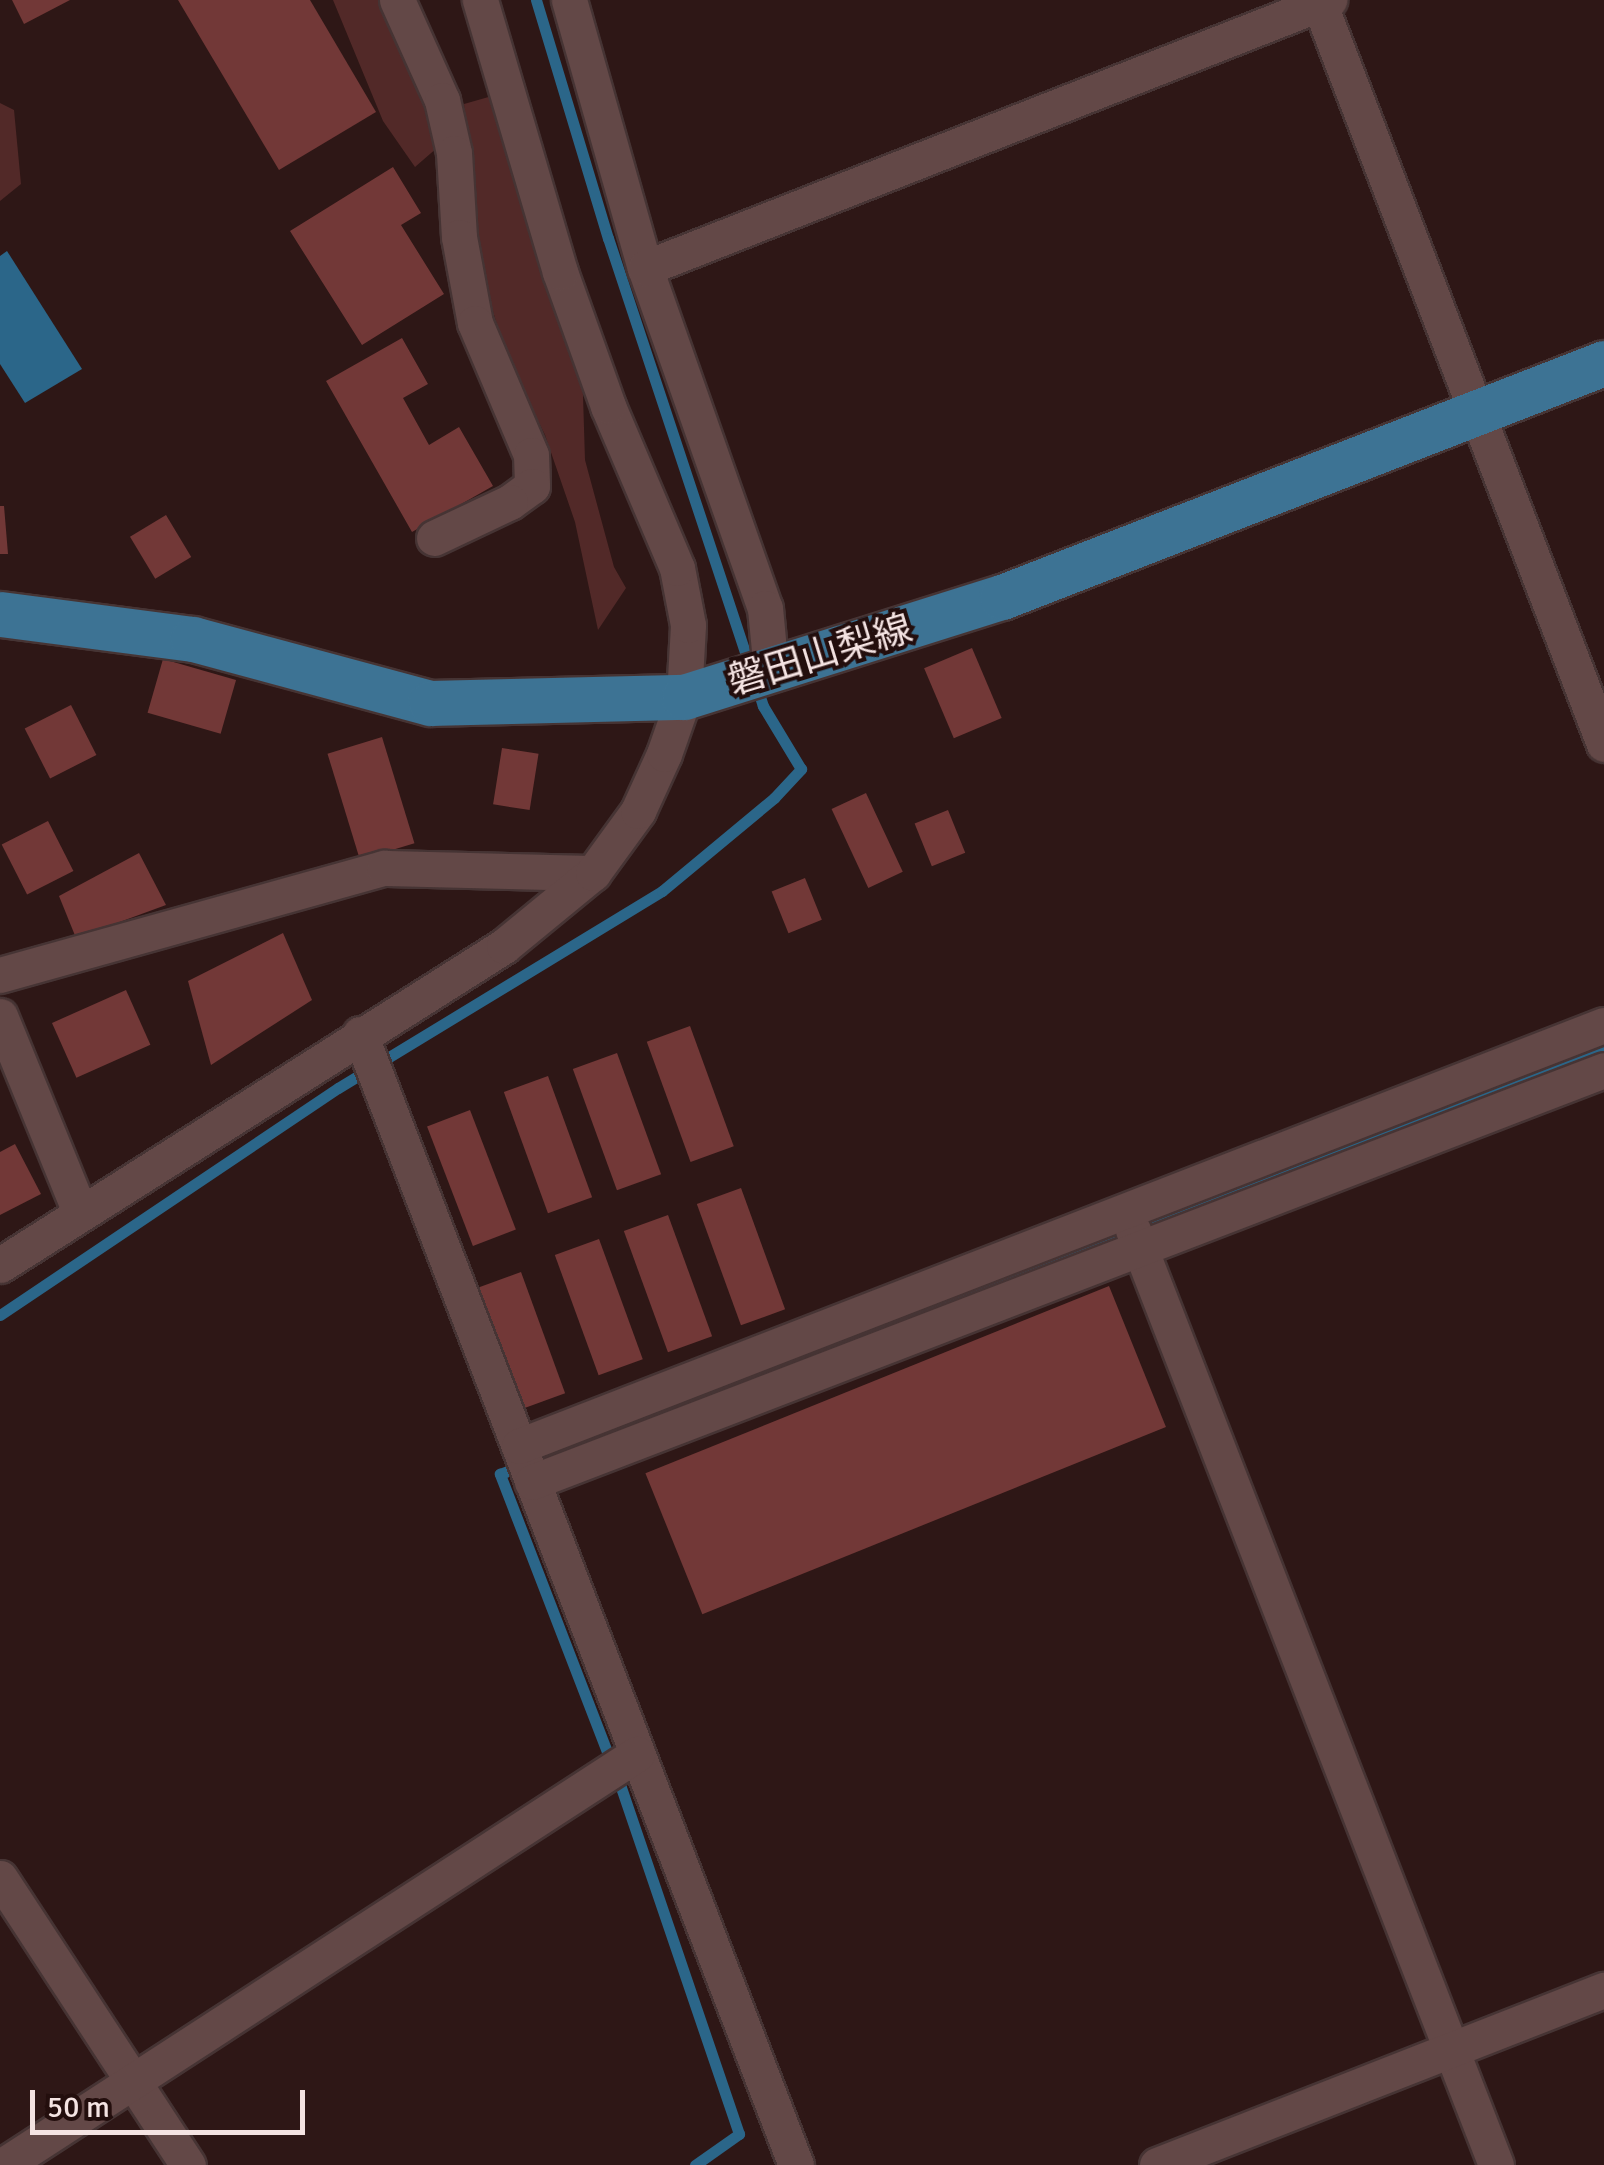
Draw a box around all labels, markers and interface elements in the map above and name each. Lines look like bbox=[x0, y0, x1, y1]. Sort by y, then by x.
street label: 磐田山梨線 bbox=[722, 605, 918, 705]
scale bar bbox=[35, 2070, 310, 2132]
text: 50 m bbox=[47, 2089, 110, 2126]

